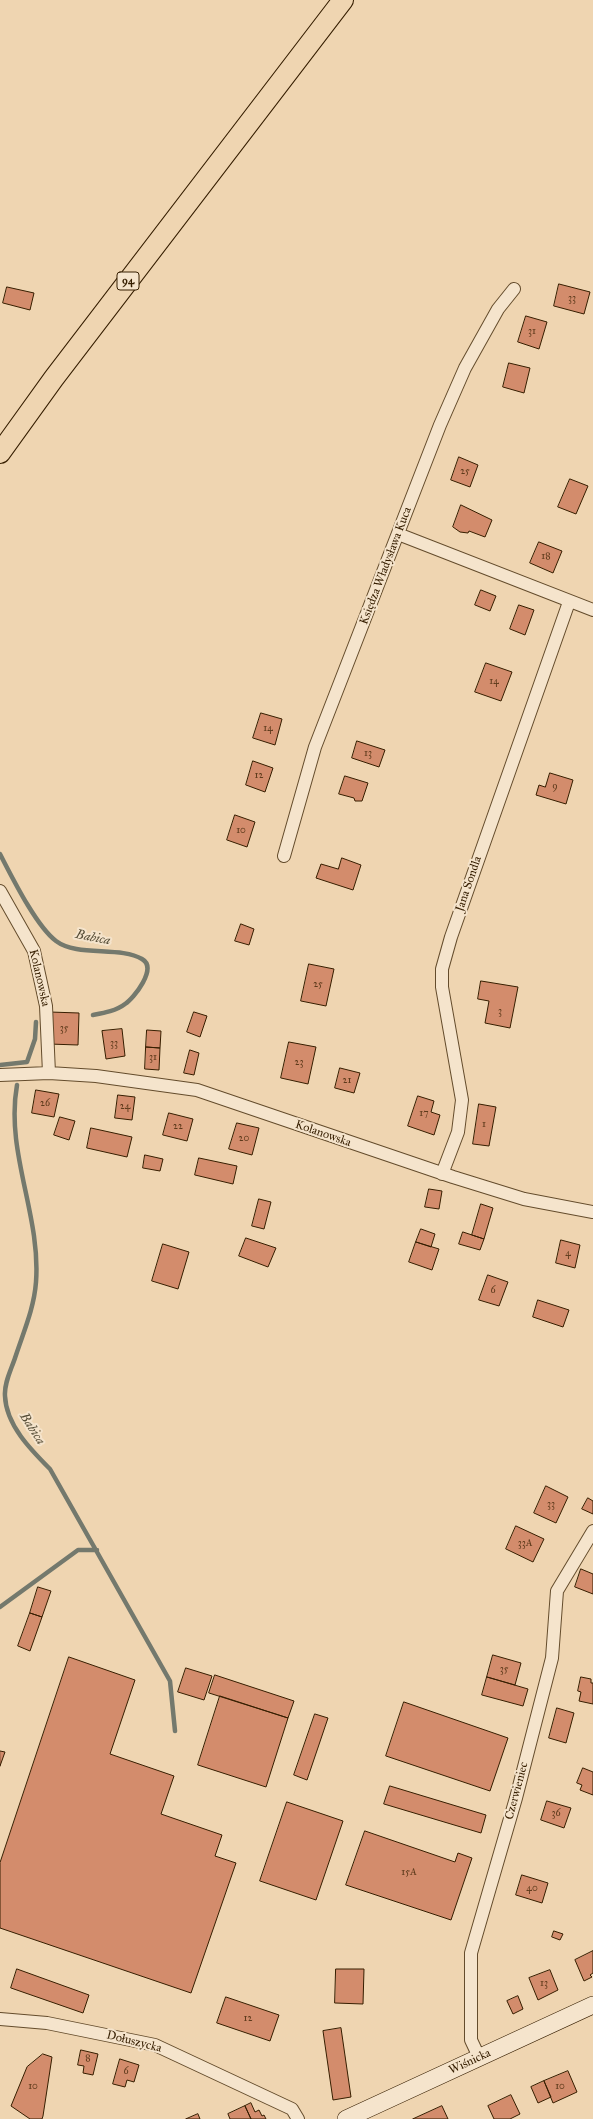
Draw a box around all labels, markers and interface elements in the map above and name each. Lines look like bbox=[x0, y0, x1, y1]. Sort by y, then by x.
road number: 94 bbox=[117, 272, 139, 290]
house number: 33 bbox=[568, 293, 576, 305]
house number: 31 bbox=[528, 326, 536, 338]
house number: 25 bbox=[460, 466, 470, 478]
street label: Księdza Władysława Kuca bbox=[357, 505, 415, 627]
house number: 18 bbox=[541, 551, 551, 563]
house number: 14 bbox=[489, 676, 499, 688]
house number: 14 bbox=[263, 723, 273, 735]
house number: 13 bbox=[364, 748, 372, 760]
house number: 12 bbox=[255, 770, 263, 782]
house number: 9 bbox=[552, 781, 558, 793]
house number: 10 bbox=[236, 825, 246, 837]
street label: Jana Sondla bbox=[453, 854, 485, 914]
water label: Babica bbox=[74, 927, 112, 949]
street label: Kolanowska bbox=[25, 948, 53, 1008]
house number: 25 bbox=[313, 979, 323, 991]
house number: 3 bbox=[498, 1006, 502, 1018]
house number: 35 bbox=[60, 1023, 68, 1035]
house number: 33 bbox=[110, 1038, 118, 1050]
house number: 31 bbox=[149, 1052, 157, 1064]
house number: 23 bbox=[295, 1057, 303, 1069]
house number: 21 bbox=[343, 1075, 351, 1087]
house number: 26 bbox=[40, 1098, 50, 1110]
house number: 24 bbox=[120, 1101, 130, 1113]
house number: 17 bbox=[419, 1108, 429, 1120]
street label: Kolanowska bbox=[293, 1118, 353, 1150]
house number: 1 bbox=[482, 1119, 486, 1131]
house number: 22 bbox=[173, 1121, 183, 1133]
house number: 20 bbox=[239, 1133, 249, 1145]
house number: 4 bbox=[565, 1248, 571, 1260]
house number: 6 bbox=[490, 1285, 496, 1297]
water label: Babica bbox=[16, 1410, 48, 1448]
house number: 33 bbox=[547, 1499, 555, 1511]
house number: 33A bbox=[518, 1538, 532, 1550]
house number: 35 bbox=[500, 1664, 508, 1676]
street label: Czerwieniec bbox=[502, 1761, 532, 1821]
house number: 36 bbox=[551, 1808, 561, 1820]
house number: 15A bbox=[401, 1867, 417, 1879]
house number: 40 bbox=[526, 1883, 538, 1895]
house number: 13 bbox=[540, 1978, 548, 1990]
house number: 12 bbox=[244, 2013, 252, 2025]
street label: Dołuszycka bbox=[105, 2028, 163, 2056]
street label: Wiśnicka bbox=[447, 2046, 493, 2078]
house number: 8 bbox=[85, 2053, 91, 2065]
house number: 6 bbox=[123, 2066, 129, 2078]
house number: 10 bbox=[28, 2081, 38, 2093]
house number: 10 bbox=[555, 2081, 565, 2093]

